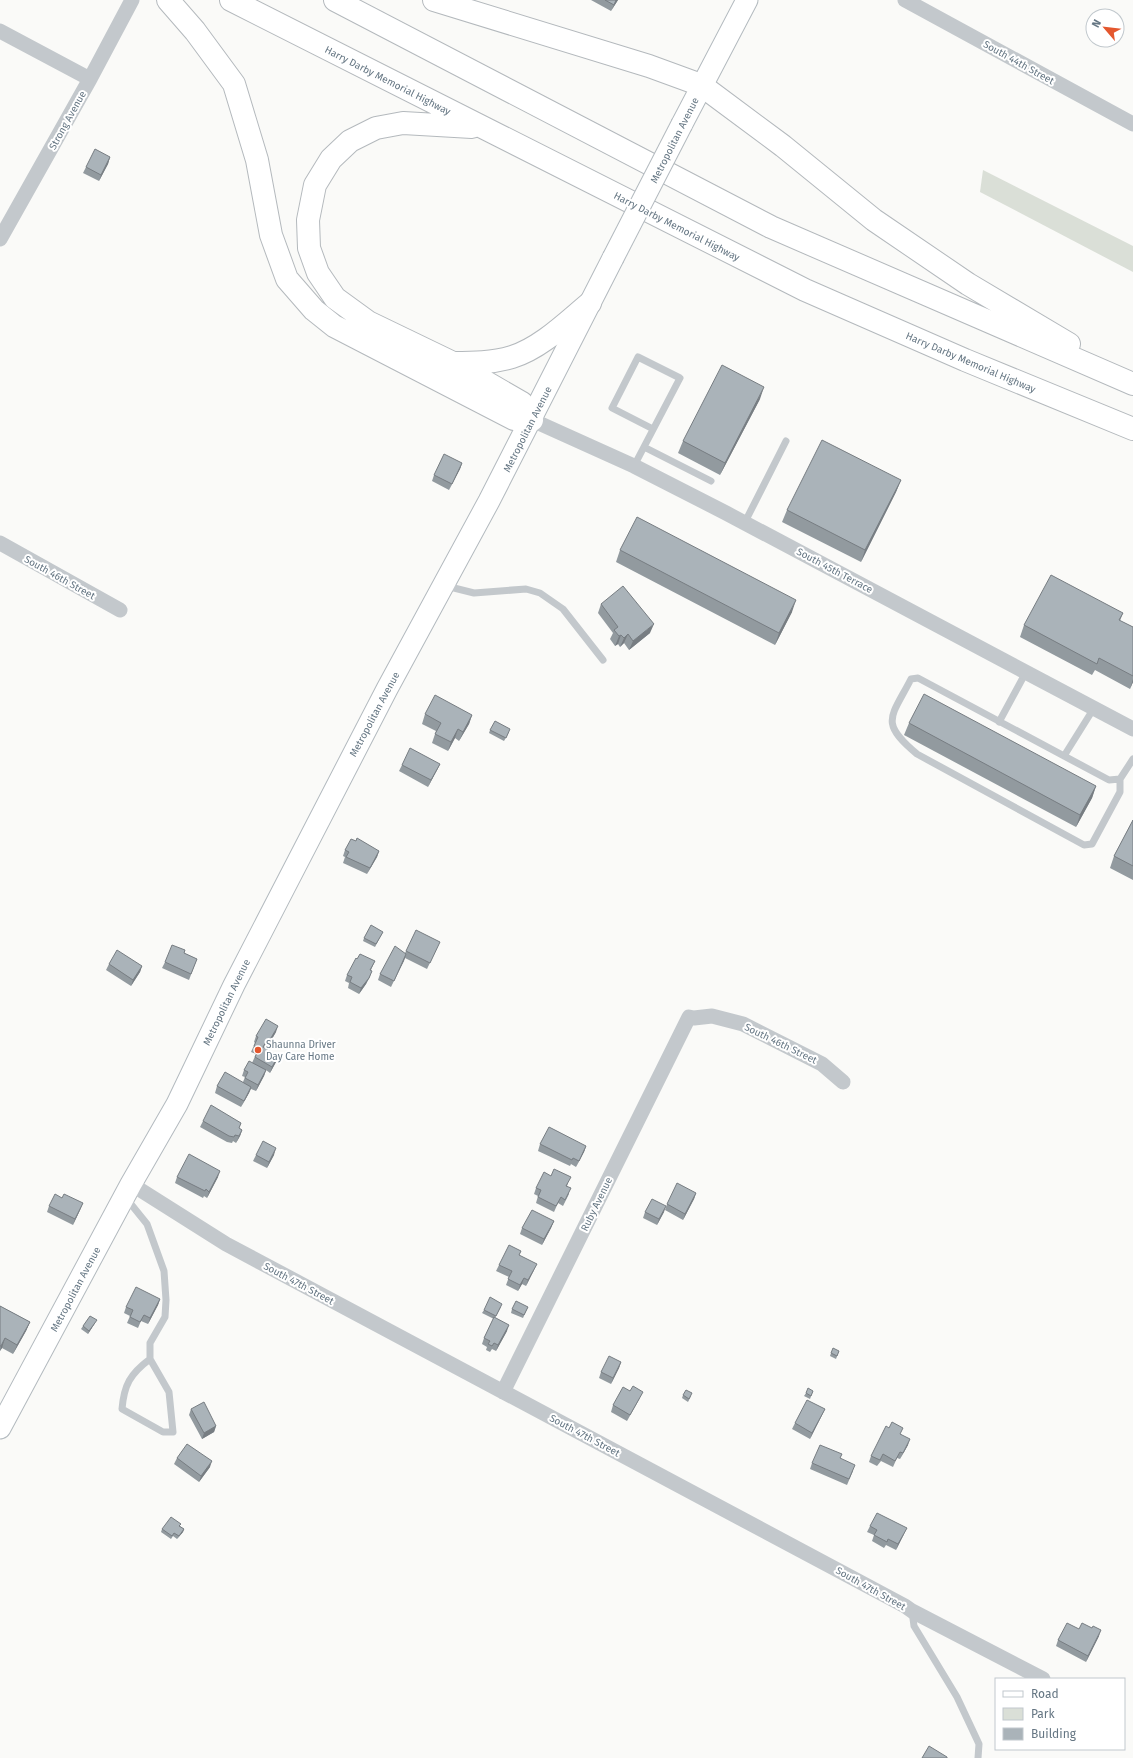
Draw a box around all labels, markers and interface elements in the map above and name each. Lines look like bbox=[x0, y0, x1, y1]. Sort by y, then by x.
north arrow bbox=[1085, 8, 1125, 48]
text: N bbox=[1089, 17, 1104, 30]
street label: South 44th Street bbox=[981, 38, 1056, 87]
street label: Harry Darby Memorial Highway bbox=[323, 44, 453, 118]
street label: Strong Avenue bbox=[47, 89, 89, 152]
street label: Metropolitan Avenue bbox=[648, 96, 702, 185]
street label: Harry Darby Memorial Highway bbox=[612, 190, 742, 264]
street label: Harry Darby Memorial Highway bbox=[904, 330, 1037, 396]
street label: Metropolitan Avenue bbox=[501, 385, 555, 474]
street label: South 45th Terrace bbox=[794, 546, 875, 596]
street label: South 46th Street bbox=[22, 553, 97, 602]
street label: Metropolitan Avenue bbox=[347, 670, 402, 759]
street label: Metropolitan Avenue bbox=[201, 957, 253, 1048]
street label: South 46th Street bbox=[742, 1021, 819, 1067]
place label: Shaunna Driver Day Care Home bbox=[266, 1039, 336, 1063]
marker: Shaunna Driver Day Care Home bbox=[253, 1045, 263, 1055]
street label: Ruby Avenue bbox=[579, 1176, 615, 1233]
street label: Metropolitan Avenue bbox=[48, 1245, 103, 1334]
street label: South 47th Street bbox=[261, 1260, 336, 1308]
street label: South 47th Street bbox=[547, 1412, 622, 1460]
street label: South 47th Street bbox=[833, 1565, 908, 1613]
legend bbox=[995, 1678, 1125, 1750]
text: Road bbox=[1031, 1687, 1059, 1701]
text: Park bbox=[1031, 1707, 1055, 1721]
text: Building bbox=[1031, 1727, 1077, 1741]

